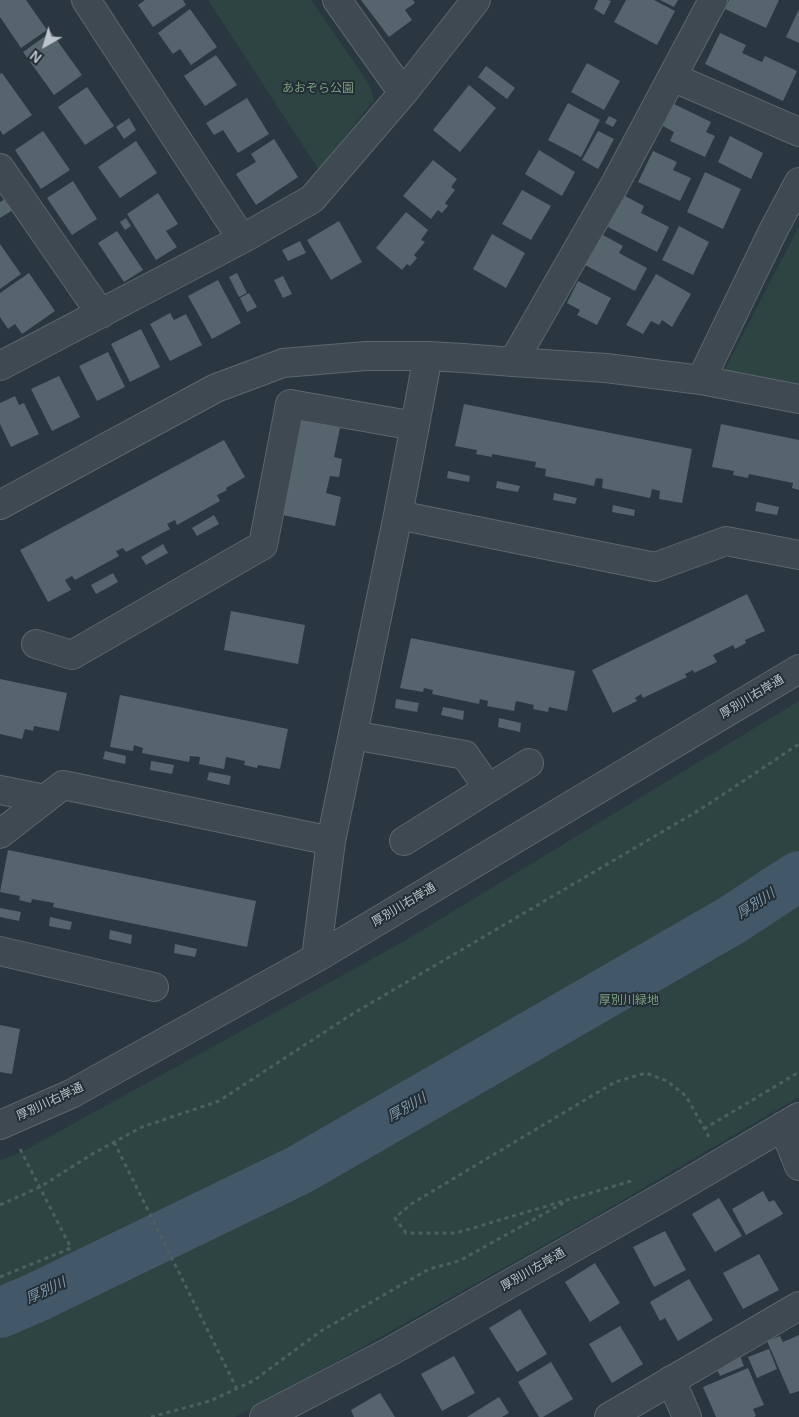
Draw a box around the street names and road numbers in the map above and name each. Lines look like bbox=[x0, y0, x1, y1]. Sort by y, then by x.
street label: 厚別川右岸通 bbox=[717, 672, 787, 722]
street label: 厚別川右岸通 bbox=[369, 880, 439, 930]
street label: 厚別川右岸通 bbox=[14, 1080, 86, 1124]
street label: 厚別川左岸通 bbox=[498, 1246, 568, 1294]

